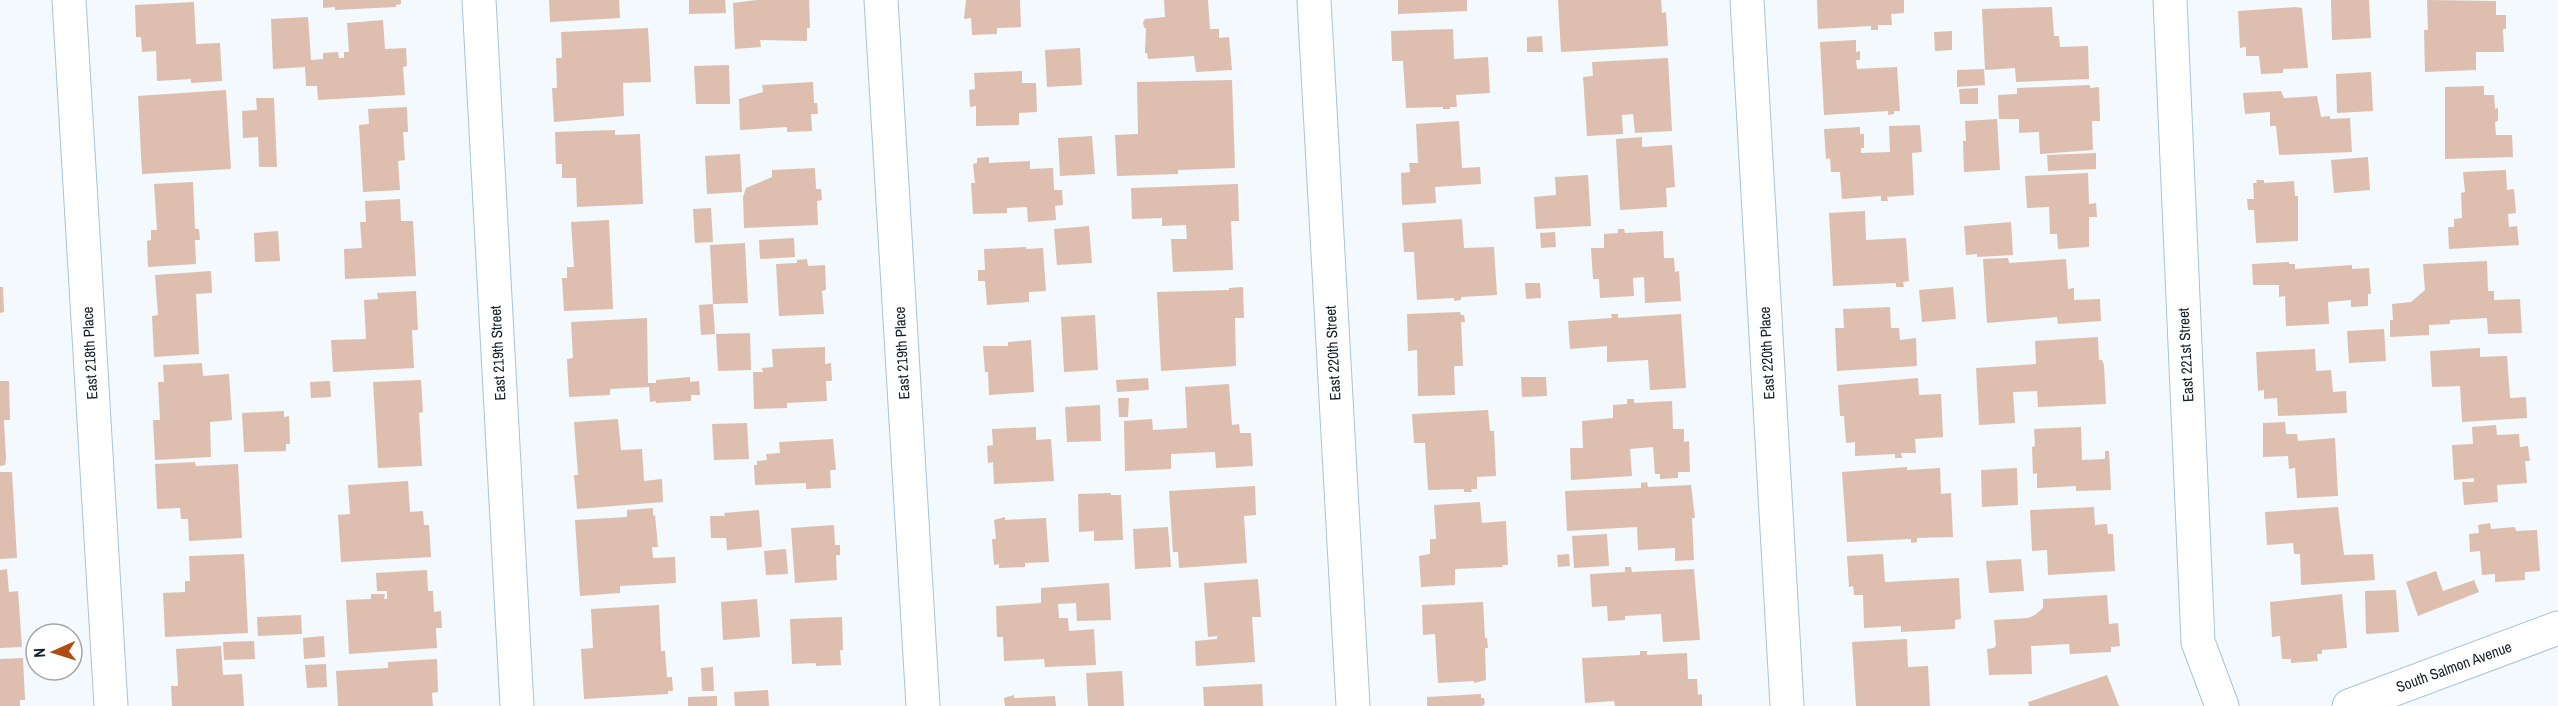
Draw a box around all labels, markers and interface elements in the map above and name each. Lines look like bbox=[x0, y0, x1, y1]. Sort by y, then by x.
street label: East 219th Street bbox=[484, 304, 510, 401]
street label: East 220th Street bbox=[1319, 304, 1345, 401]
street label: East 218th Place bbox=[77, 306, 102, 400]
street label: East 219th Place bbox=[889, 306, 914, 400]
street label: East 220th Place bbox=[1754, 306, 1779, 400]
street label: East 221st Street bbox=[2173, 307, 2198, 403]
north arrow bbox=[24, 622, 84, 682]
street label: South Salmon Avenue bbox=[2393, 636, 2515, 697]
text: N bbox=[28, 647, 50, 658]

